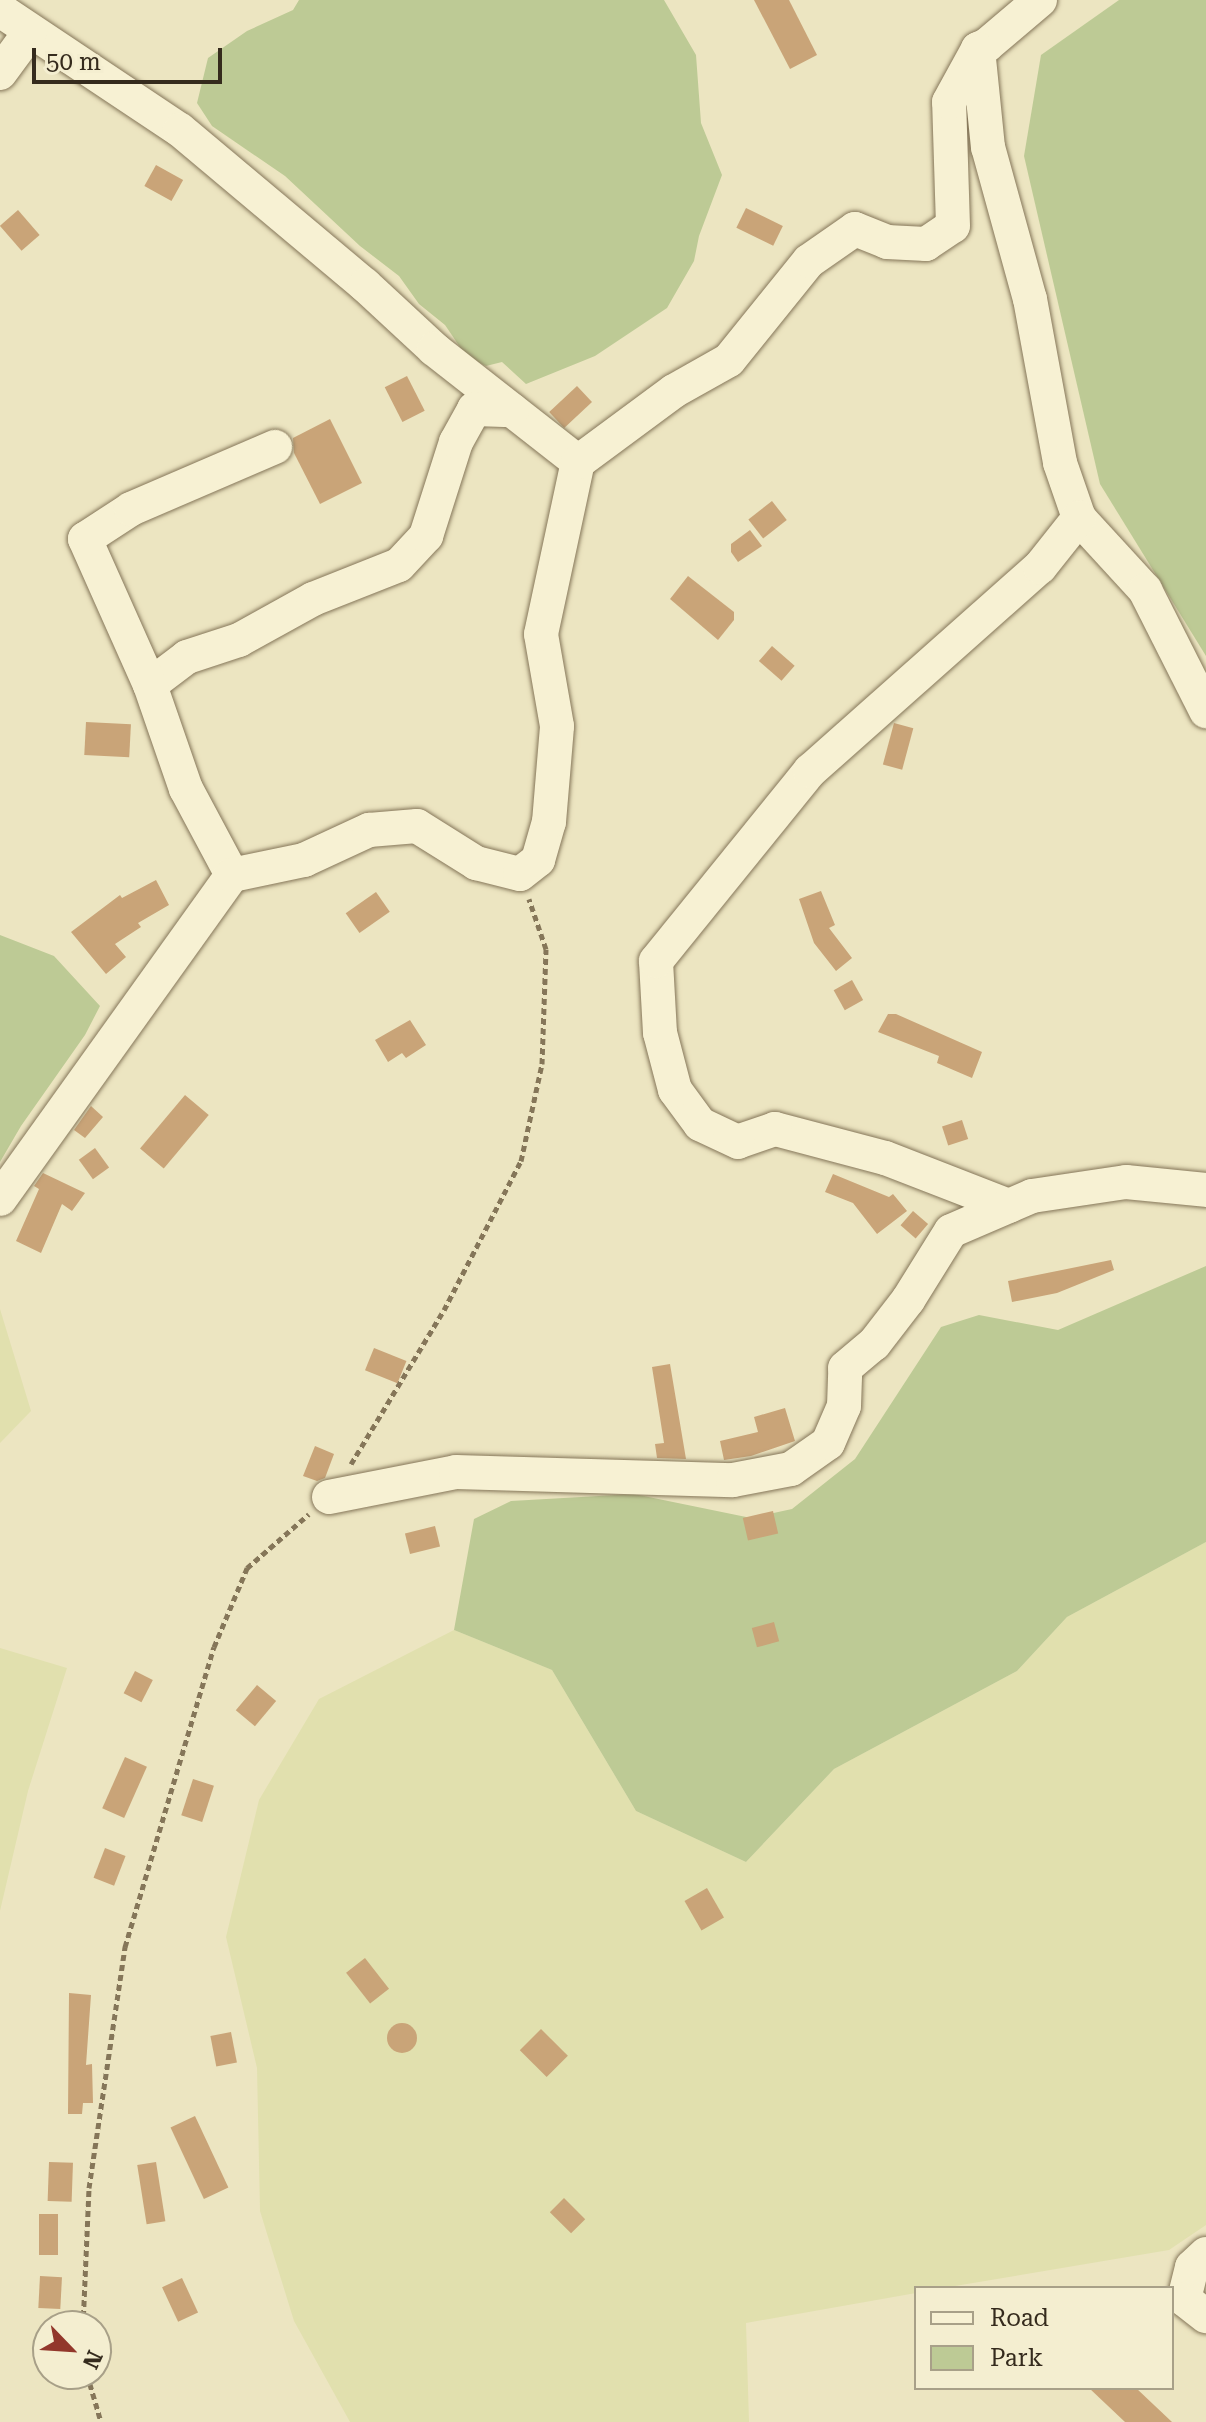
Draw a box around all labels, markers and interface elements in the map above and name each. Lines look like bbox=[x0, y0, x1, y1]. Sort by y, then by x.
scale bar bbox=[36, 32, 226, 82]
text: 50 m bbox=[46, 48, 101, 76]
legend bbox=[914, 2286, 1174, 2390]
text: Road bbox=[990, 2304, 1049, 2332]
north arrow bbox=[32, 2310, 112, 2390]
text: Park bbox=[990, 2344, 1043, 2372]
text: N bbox=[77, 2347, 107, 2372]

